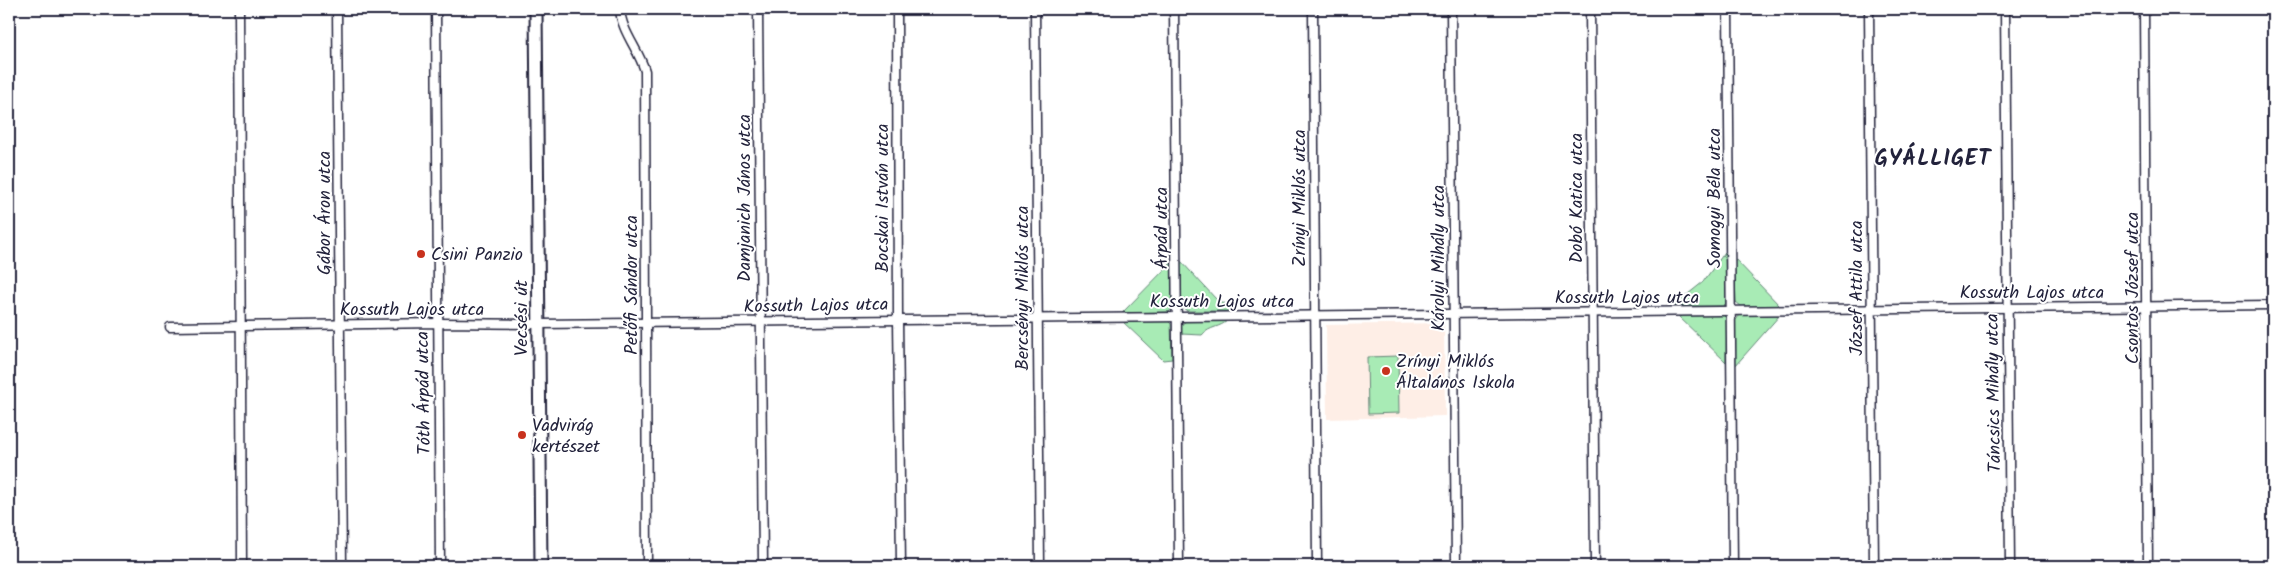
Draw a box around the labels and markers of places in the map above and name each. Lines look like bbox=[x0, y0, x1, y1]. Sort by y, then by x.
place label: Csini Panzio bbox=[431, 241, 523, 270]
marker: Csini Panzio bbox=[415, 248, 427, 260]
place label: Zrínyi Miklós Általános Iskola bbox=[1396, 348, 1515, 398]
marker: Zrínyi Miklós Általános Iskola bbox=[1380, 365, 1392, 377]
place label: Vadvirág kertészet bbox=[532, 412, 601, 462]
marker: Vadvirág kertészet bbox=[516, 429, 528, 441]

